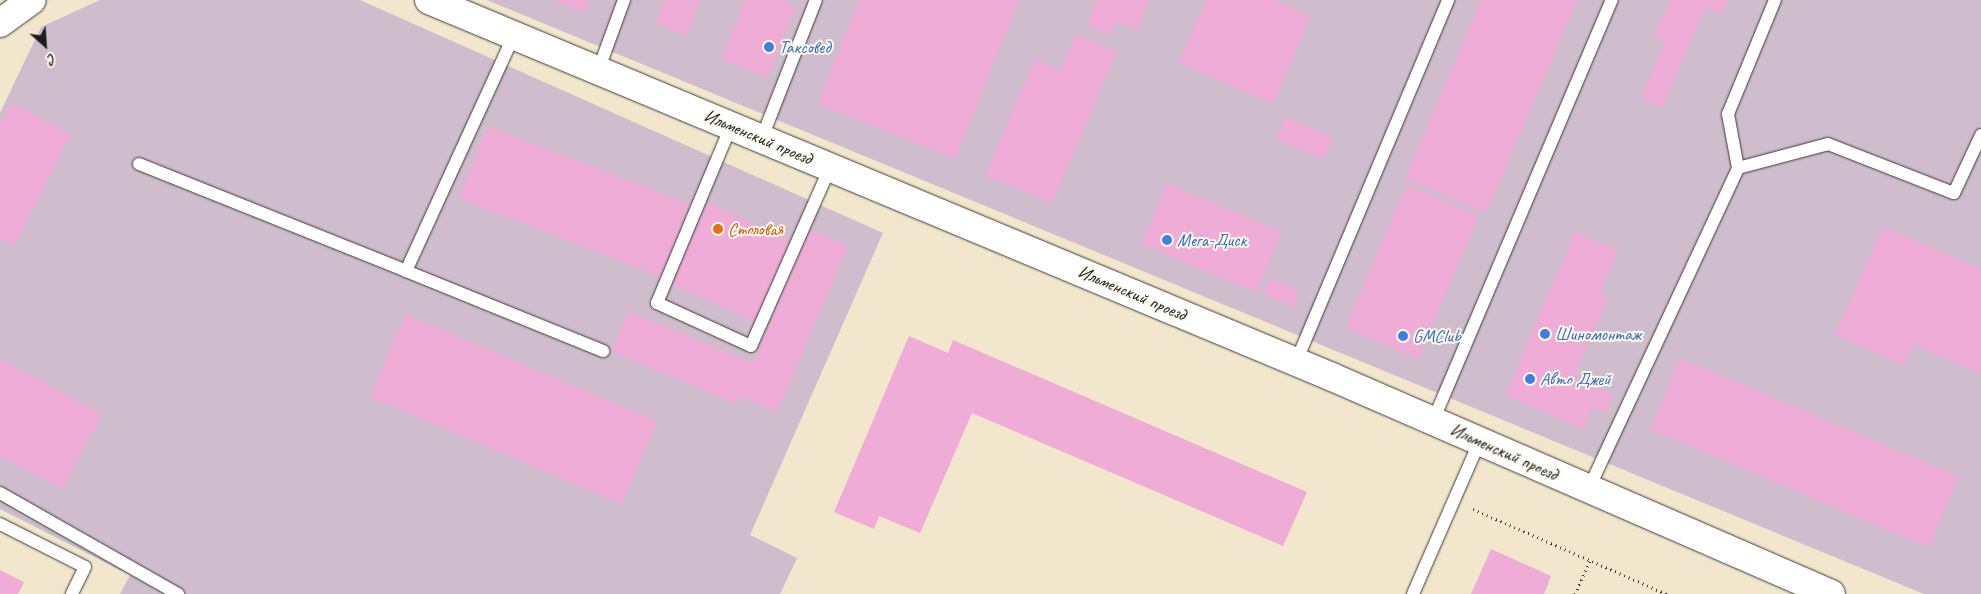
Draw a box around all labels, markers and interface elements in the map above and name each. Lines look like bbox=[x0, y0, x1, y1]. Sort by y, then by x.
north arrow bbox=[20, 20, 70, 70]
place label: Таксовед bbox=[779, 36, 830, 58]
marker: Таксовед bbox=[763, 41, 775, 53]
text: С bbox=[45, 50, 59, 68]
street label: Ильменский проезд bbox=[701, 105, 815, 169]
place label: Столовая bbox=[728, 218, 783, 240]
marker: Столовая bbox=[712, 223, 724, 235]
place label: Мега-Диск bbox=[1177, 229, 1246, 251]
marker: Мега-Диск bbox=[1161, 234, 1173, 246]
street label: Ильменский проезд bbox=[1075, 261, 1189, 325]
place label: Шиномонтаж bbox=[1555, 323, 1641, 345]
place label: GMClub bbox=[1413, 325, 1461, 347]
marker: Шиномонтаж bbox=[1539, 328, 1551, 340]
marker: GMClub bbox=[1397, 330, 1409, 342]
place label: Авто Джей bbox=[1540, 368, 1612, 390]
marker: Авто Джей bbox=[1524, 373, 1536, 385]
street label: Ильменский проезд bbox=[1447, 419, 1561, 485]

